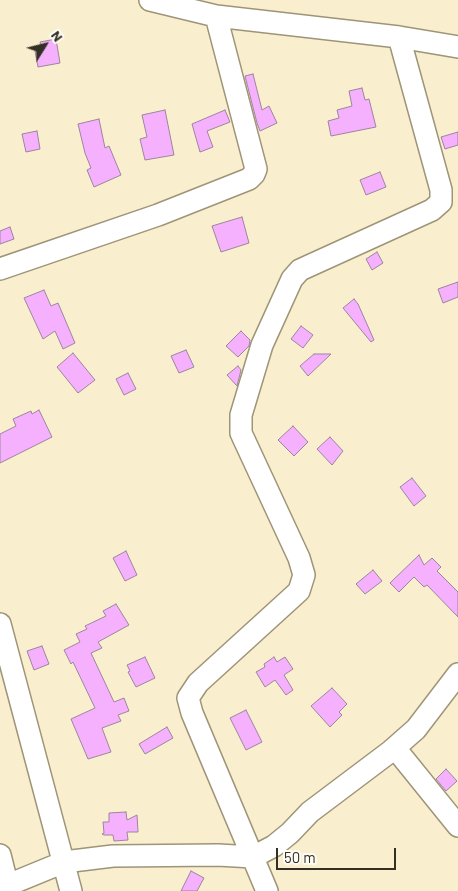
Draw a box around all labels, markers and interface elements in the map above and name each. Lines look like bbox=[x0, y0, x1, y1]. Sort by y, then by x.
north arrow bbox=[20, 20, 70, 70]
text: N bbox=[48, 27, 67, 45]
scale bar bbox=[278, 838, 398, 870]
text: 50 m bbox=[284, 848, 316, 866]

